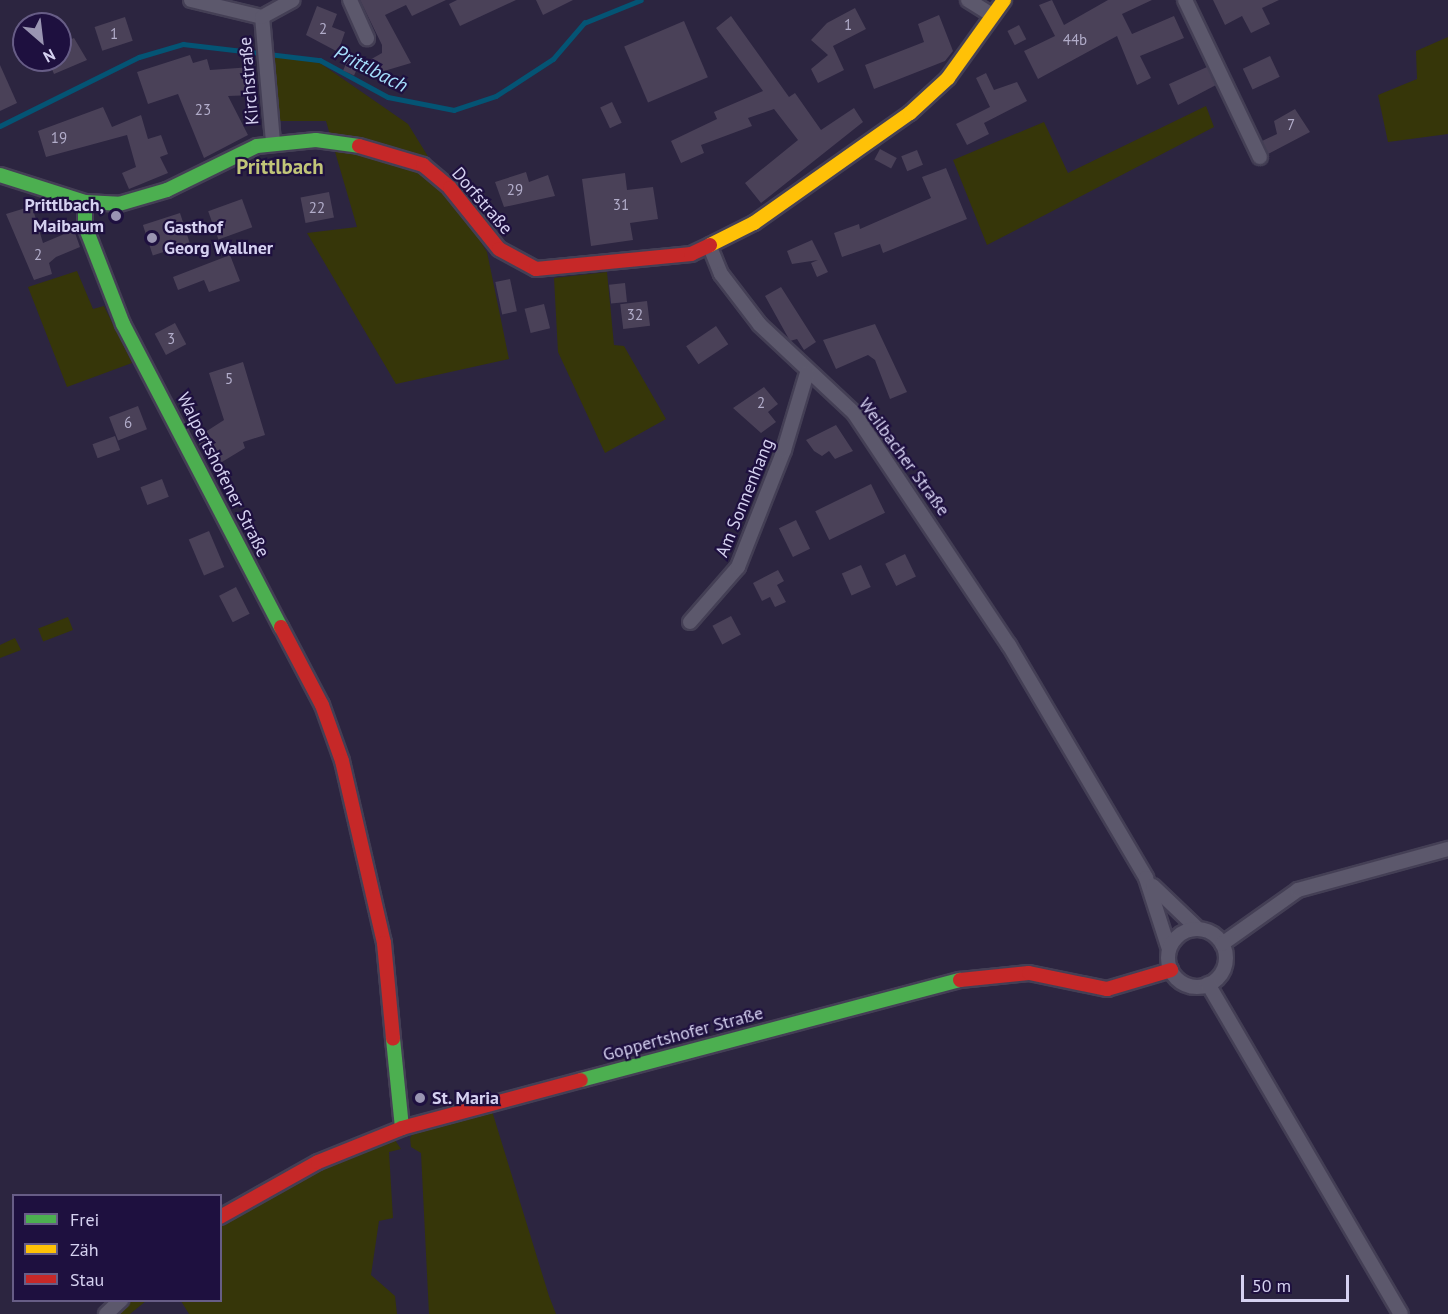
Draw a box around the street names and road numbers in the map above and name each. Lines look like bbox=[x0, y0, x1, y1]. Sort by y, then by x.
street label: Kirchstraße bbox=[234, 36, 264, 126]
street label: Dorfstraße bbox=[447, 163, 517, 239]
street label: Walpertshofener Straße bbox=[172, 389, 274, 561]
street label: Weilbacher Straße bbox=[854, 394, 954, 520]
street label: Am Sonnenhang bbox=[711, 435, 779, 561]
street label: Goppertshofer Straße bbox=[601, 1002, 765, 1066]

